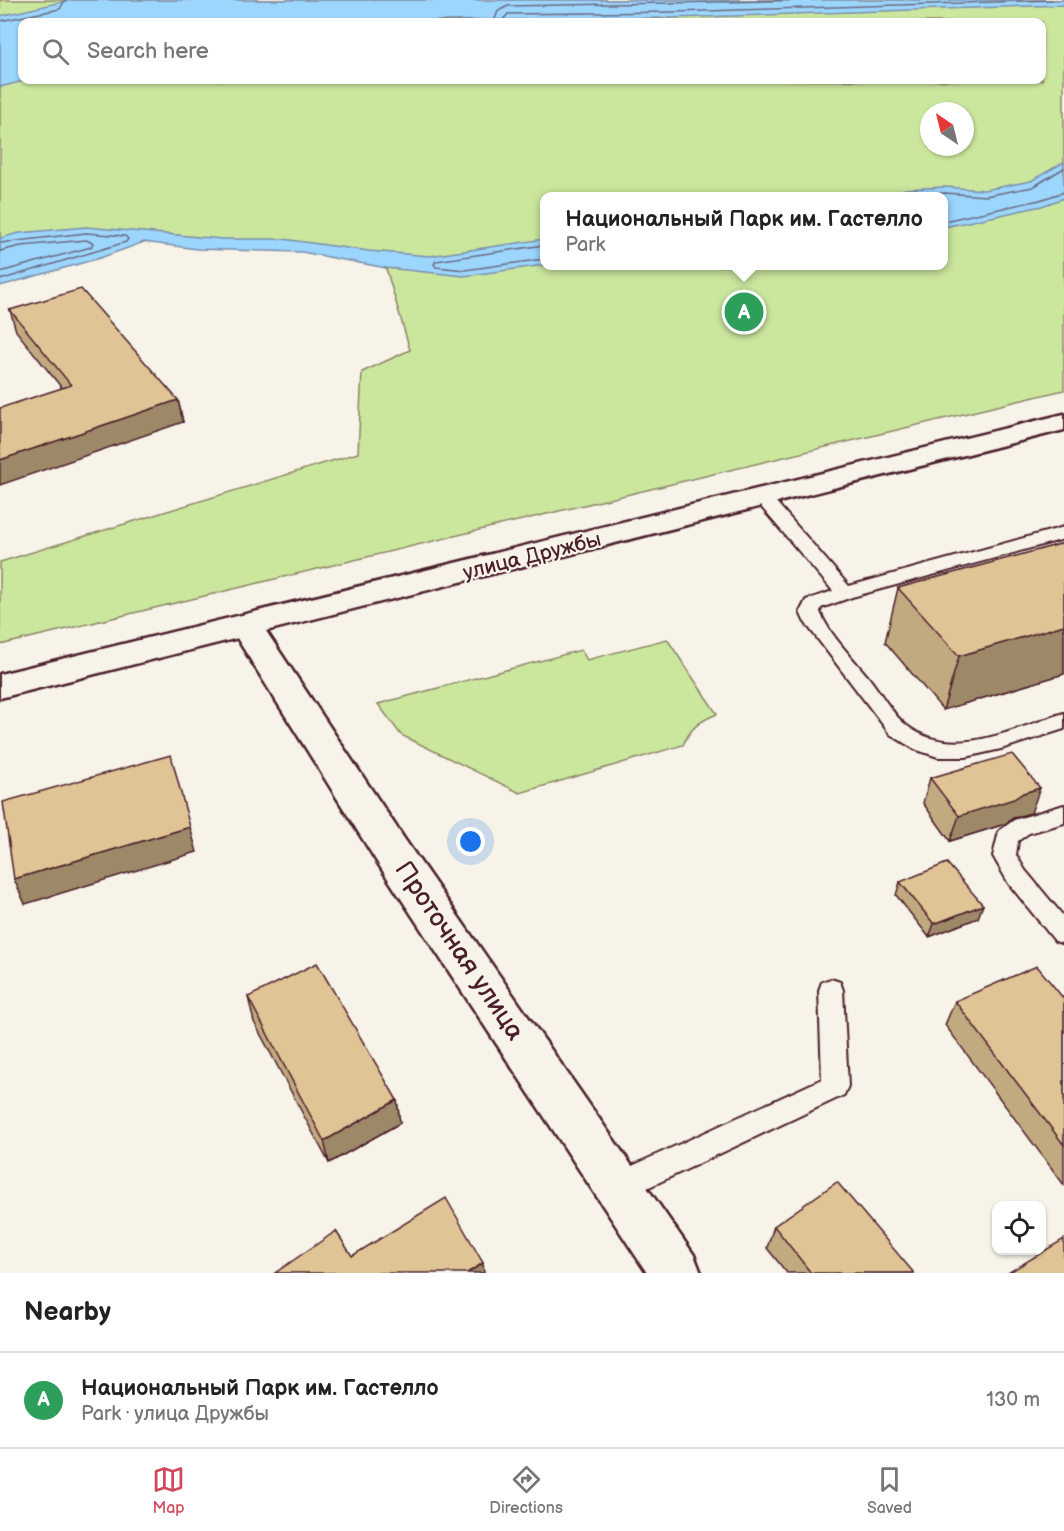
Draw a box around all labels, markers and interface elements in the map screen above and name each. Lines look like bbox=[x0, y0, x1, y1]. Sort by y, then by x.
search box bbox=[18, 18, 1046, 84]
icon: search bbox=[39, 35, 72, 68]
text: Search here bbox=[87, 38, 209, 65]
north arrow bbox=[920, 102, 974, 156]
popup bbox=[540, 192, 948, 270]
text: Национальный Парк им. Гастелло bbox=[565, 206, 923, 233]
text: Park bbox=[565, 233, 605, 257]
pin: A bbox=[724, 290, 764, 334]
street label: улица Дружбы bbox=[460, 527, 604, 585]
your location bbox=[456, 827, 485, 856]
street label: Проточная улица bbox=[388, 856, 530, 1046]
map controls bbox=[992, 1201, 1046, 1255]
button: locate bbox=[992, 1201, 1046, 1255]
text: Nearby bbox=[24, 1297, 111, 1328]
text: Национальный Парк им. Гастелло bbox=[81, 1375, 438, 1402]
text: A bbox=[37, 1388, 50, 1412]
text: 130 m bbox=[986, 1388, 1040, 1412]
text: Park · улица Дружбы bbox=[81, 1402, 269, 1426]
tab: Map bbox=[152, 1463, 185, 1518]
tab: Directions bbox=[489, 1463, 563, 1518]
tab: Saved bbox=[867, 1463, 912, 1518]

